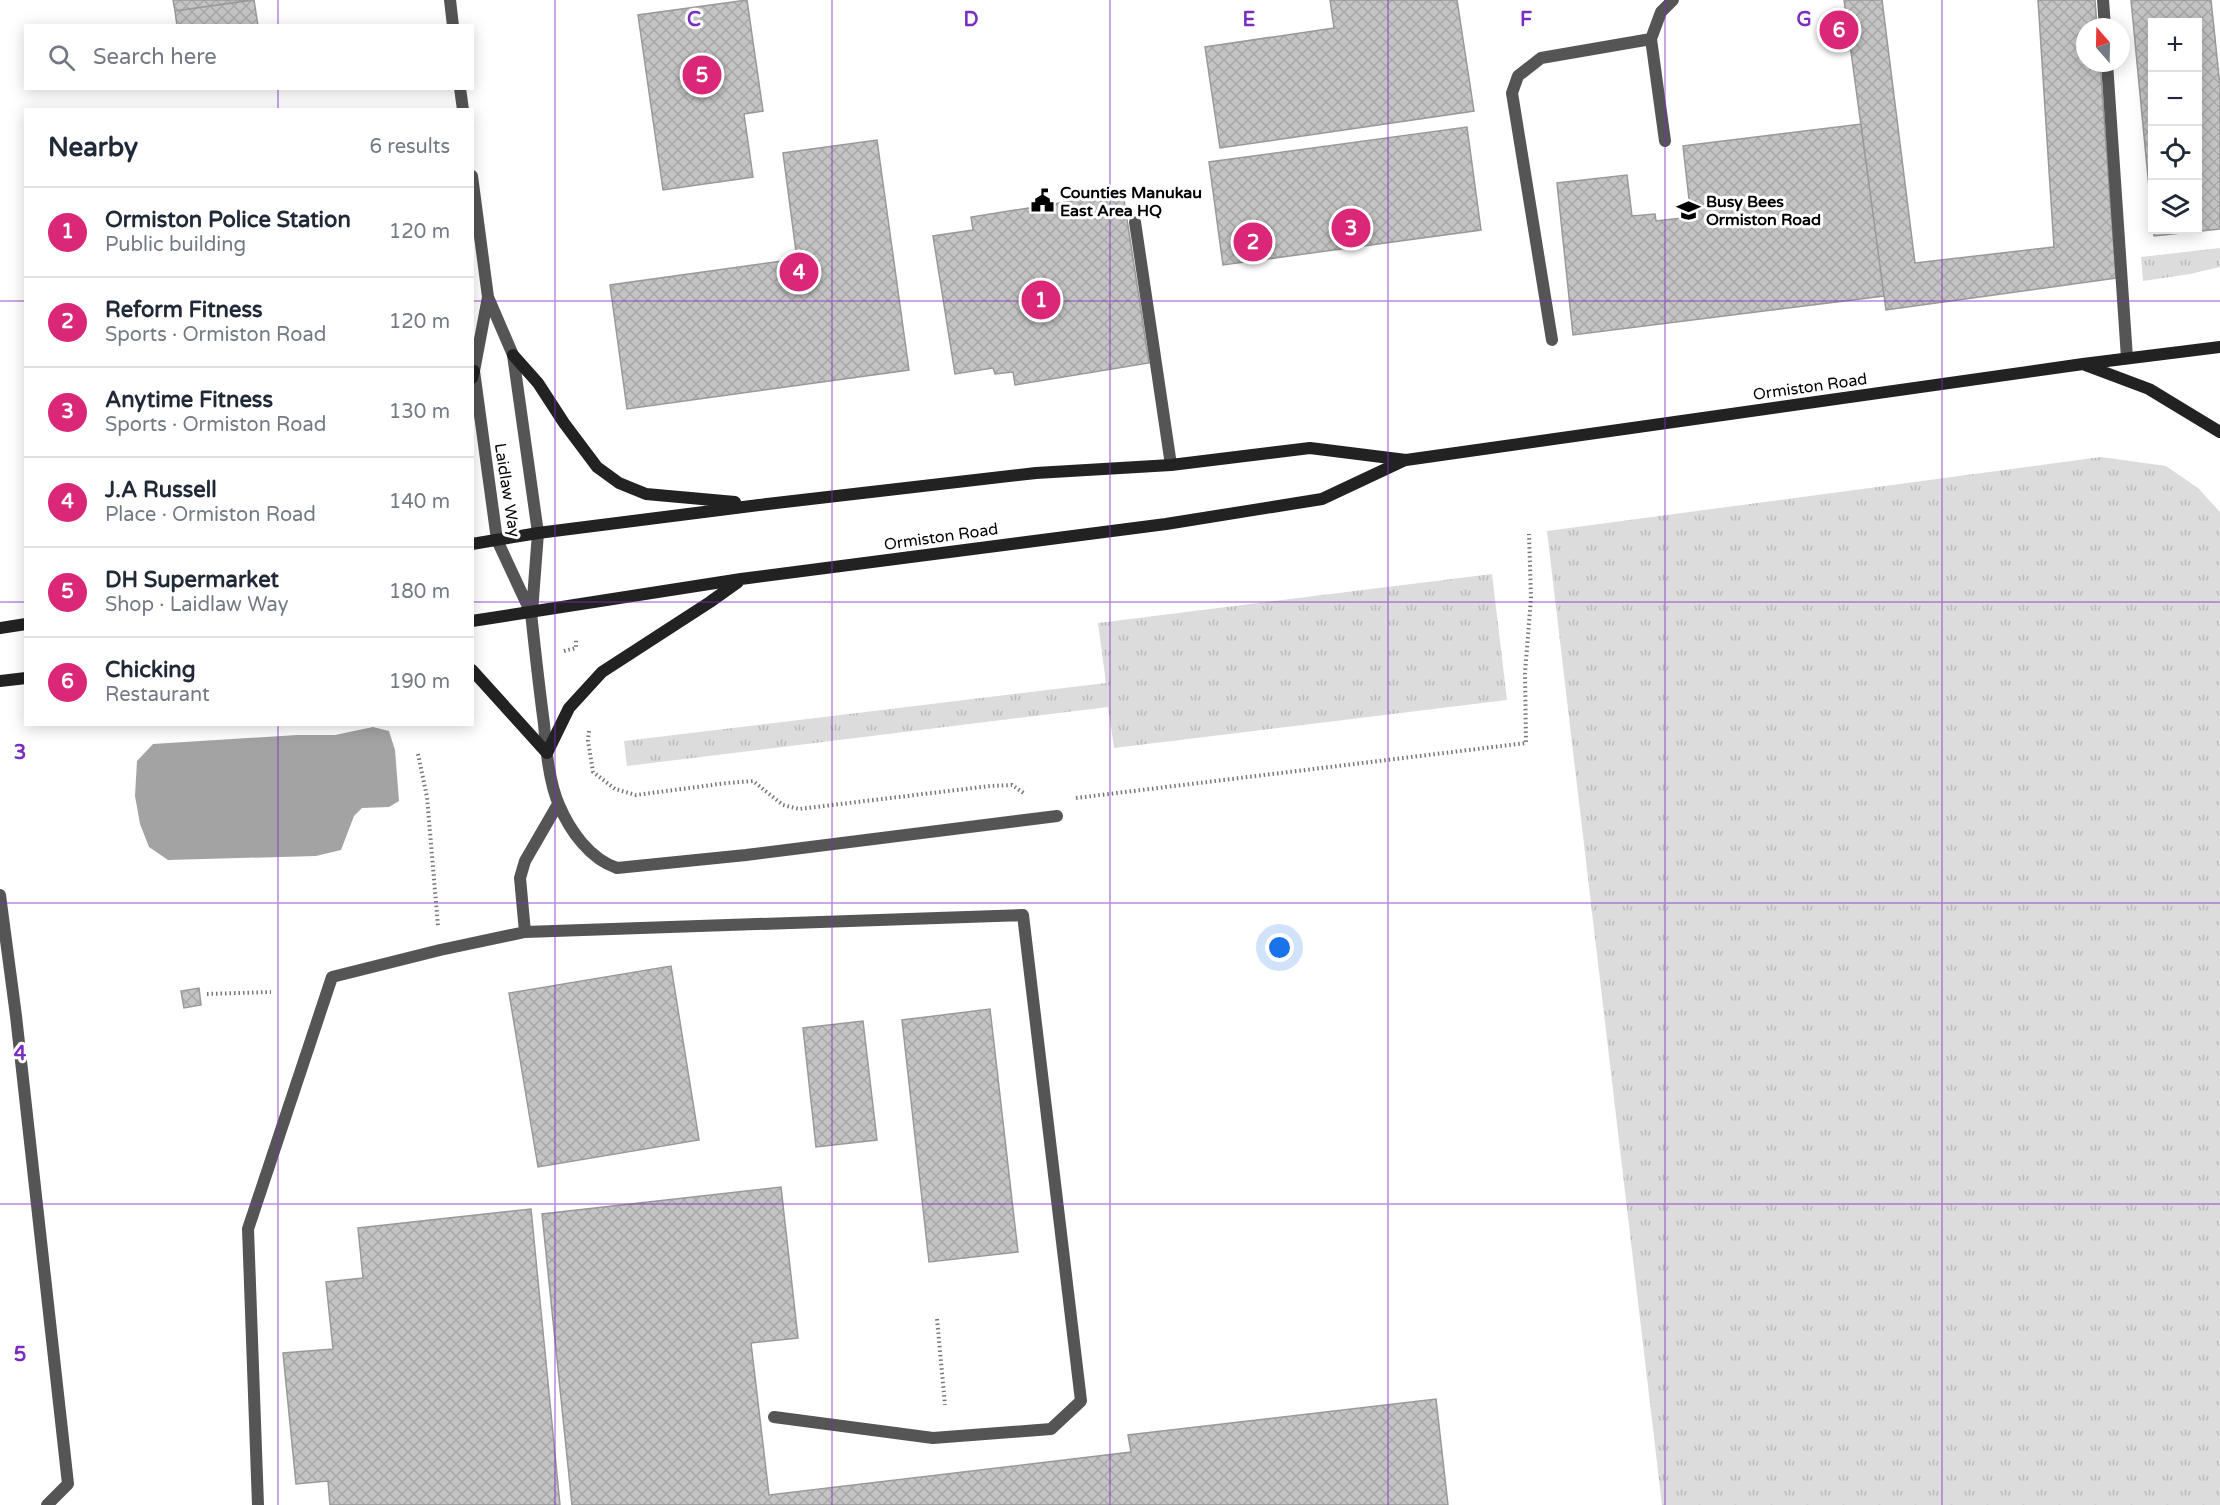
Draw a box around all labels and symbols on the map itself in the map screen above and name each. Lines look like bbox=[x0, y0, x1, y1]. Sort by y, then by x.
text: C bbox=[687, 8, 701, 32]
text: D bbox=[963, 8, 979, 32]
text: E bbox=[1243, 8, 1256, 32]
text: F bbox=[1520, 8, 1532, 32]
text: G bbox=[1796, 8, 1812, 32]
pin: 6 bbox=[1820, 8, 1858, 52]
north arrow bbox=[2076, 18, 2130, 72]
pin: 5 bbox=[682, 52, 722, 98]
place label: Counties Manukau East Area HQ bbox=[1060, 183, 1202, 221]
public building icon: Counties Manukau East Area HQ bbox=[1029, 188, 1055, 214]
place label: Busy Bees Ormiston Road bbox=[1706, 192, 1821, 230]
school or university icon: Busy Bees Ormiston Road bbox=[1675, 197, 1701, 223]
pin: 3 bbox=[1332, 206, 1370, 250]
pin: 2 bbox=[1234, 220, 1272, 264]
pin: 4 bbox=[780, 250, 818, 294]
pin: 1 bbox=[1022, 278, 1060, 322]
street label: Ormiston Road bbox=[1752, 369, 1869, 405]
street label: Laidlaw Way bbox=[490, 442, 524, 539]
street label: Ormiston Road bbox=[883, 519, 1000, 555]
text: 3 bbox=[14, 741, 26, 765]
your location bbox=[1265, 933, 1294, 962]
text: 4 bbox=[14, 1042, 27, 1066]
text: 5 bbox=[14, 1343, 26, 1367]

